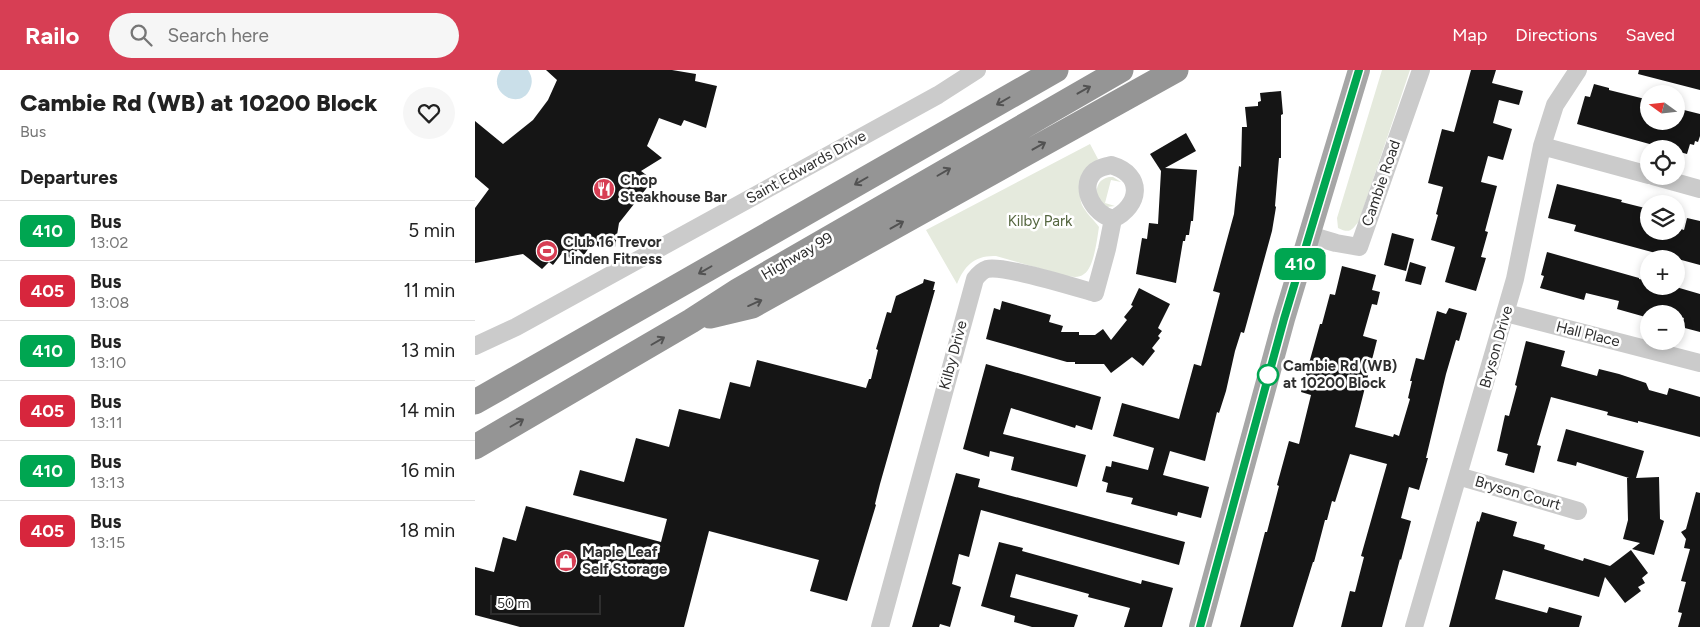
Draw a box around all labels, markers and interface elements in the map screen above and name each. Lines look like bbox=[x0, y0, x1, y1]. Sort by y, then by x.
search box bbox=[109, 13, 459, 58]
text: Railo bbox=[25, 21, 79, 50]
icon: search bbox=[127, 21, 155, 49]
text: Search here bbox=[167, 24, 269, 47]
text: Map bbox=[1452, 24, 1487, 46]
text: Directions bbox=[1515, 24, 1597, 46]
text: Saved bbox=[1625, 24, 1675, 46]
one-way arrow bbox=[1077, 85, 1091, 95]
north arrow bbox=[1640, 85, 1685, 130]
map controls bbox=[1640, 85, 1685, 350]
button: heart bbox=[403, 87, 455, 139]
text: Cambie Rd (WB) at 10200 Block bbox=[20, 88, 378, 117]
one-way arrow bbox=[996, 96, 1010, 106]
text: Bus bbox=[20, 122, 46, 141]
street label: Saint Edwards Drive bbox=[743, 127, 869, 207]
street label: Cambie Road bbox=[1358, 138, 1404, 228]
button: locate bbox=[1640, 140, 1685, 185]
one-way arrow bbox=[1031, 141, 1046, 150]
text: Departures bbox=[20, 166, 118, 189]
one-way arrow bbox=[936, 166, 950, 176]
place label: Chop Steakhouse Bar bbox=[620, 171, 727, 206]
one-way arrow bbox=[854, 176, 869, 186]
restaurant icon: Chop Steakhouse Bar bbox=[592, 177, 616, 201]
button: layers bbox=[1640, 195, 1685, 240]
text: Bus bbox=[90, 210, 121, 233]
park label: Kilby Park bbox=[1008, 212, 1073, 230]
text: 5 min bbox=[408, 219, 455, 242]
text: 410 bbox=[32, 220, 63, 242]
one-way arrow bbox=[889, 220, 904, 229]
street label: Highway 99 bbox=[758, 228, 836, 284]
text: 13:02 bbox=[90, 233, 129, 252]
place label: Club 16 Trevor Linden Fitness bbox=[563, 233, 662, 268]
sports icon: Club 16 Trevor Linden Fitness bbox=[535, 239, 559, 263]
line badge: 410 bbox=[1271, 248, 1329, 280]
button: + bbox=[1640, 250, 1685, 295]
text: 410 bbox=[1285, 253, 1315, 275]
one-way arrow bbox=[697, 265, 712, 275]
text: Bus bbox=[90, 270, 121, 293]
text: 11 min bbox=[403, 279, 455, 302]
text: 405 bbox=[31, 280, 64, 302]
text: 13:08 bbox=[90, 293, 129, 312]
one-way arrow bbox=[747, 298, 762, 308]
street label: Bryson Drive bbox=[1476, 304, 1516, 390]
button: − bbox=[1640, 305, 1685, 350]
street label: Hall Place bbox=[1554, 317, 1622, 351]
street label: Kilby Drive bbox=[935, 318, 971, 392]
text: Bus bbox=[90, 330, 121, 353]
one-way arrow bbox=[650, 335, 664, 345]
text: 13 min bbox=[401, 339, 455, 362]
text: 410 bbox=[32, 340, 63, 362]
text: 13:10 bbox=[90, 353, 126, 372]
place label: Cambie Rd (WB) at 10200 Block bbox=[1283, 357, 1398, 392]
marker: Cambie Rd (WB) at 10200 Block bbox=[1257, 364, 1279, 386]
text: Bus bbox=[90, 390, 121, 413]
text: 14 min bbox=[399, 399, 455, 422]
text: 405 bbox=[31, 400, 64, 422]
text: 13:11 bbox=[90, 413, 123, 432]
one-way arrow bbox=[510, 417, 524, 427]
text: Bus bbox=[90, 450, 121, 473]
text: 16 min bbox=[401, 459, 455, 482]
text: 410 bbox=[32, 460, 63, 482]
street label: Bryson Court bbox=[1473, 472, 1563, 514]
text: 13:13 bbox=[90, 473, 125, 492]
text: Bus bbox=[90, 510, 121, 533]
text: 18 min bbox=[400, 519, 455, 542]
text: 405 bbox=[31, 520, 64, 542]
text: 13:15 bbox=[90, 533, 125, 552]
place label: Maple Leaf Self Storage bbox=[582, 543, 668, 578]
shop icon: Maple Leaf Self Storage bbox=[554, 549, 578, 573]
scale bar bbox=[490, 592, 601, 615]
text: 50 m bbox=[497, 595, 529, 612]

